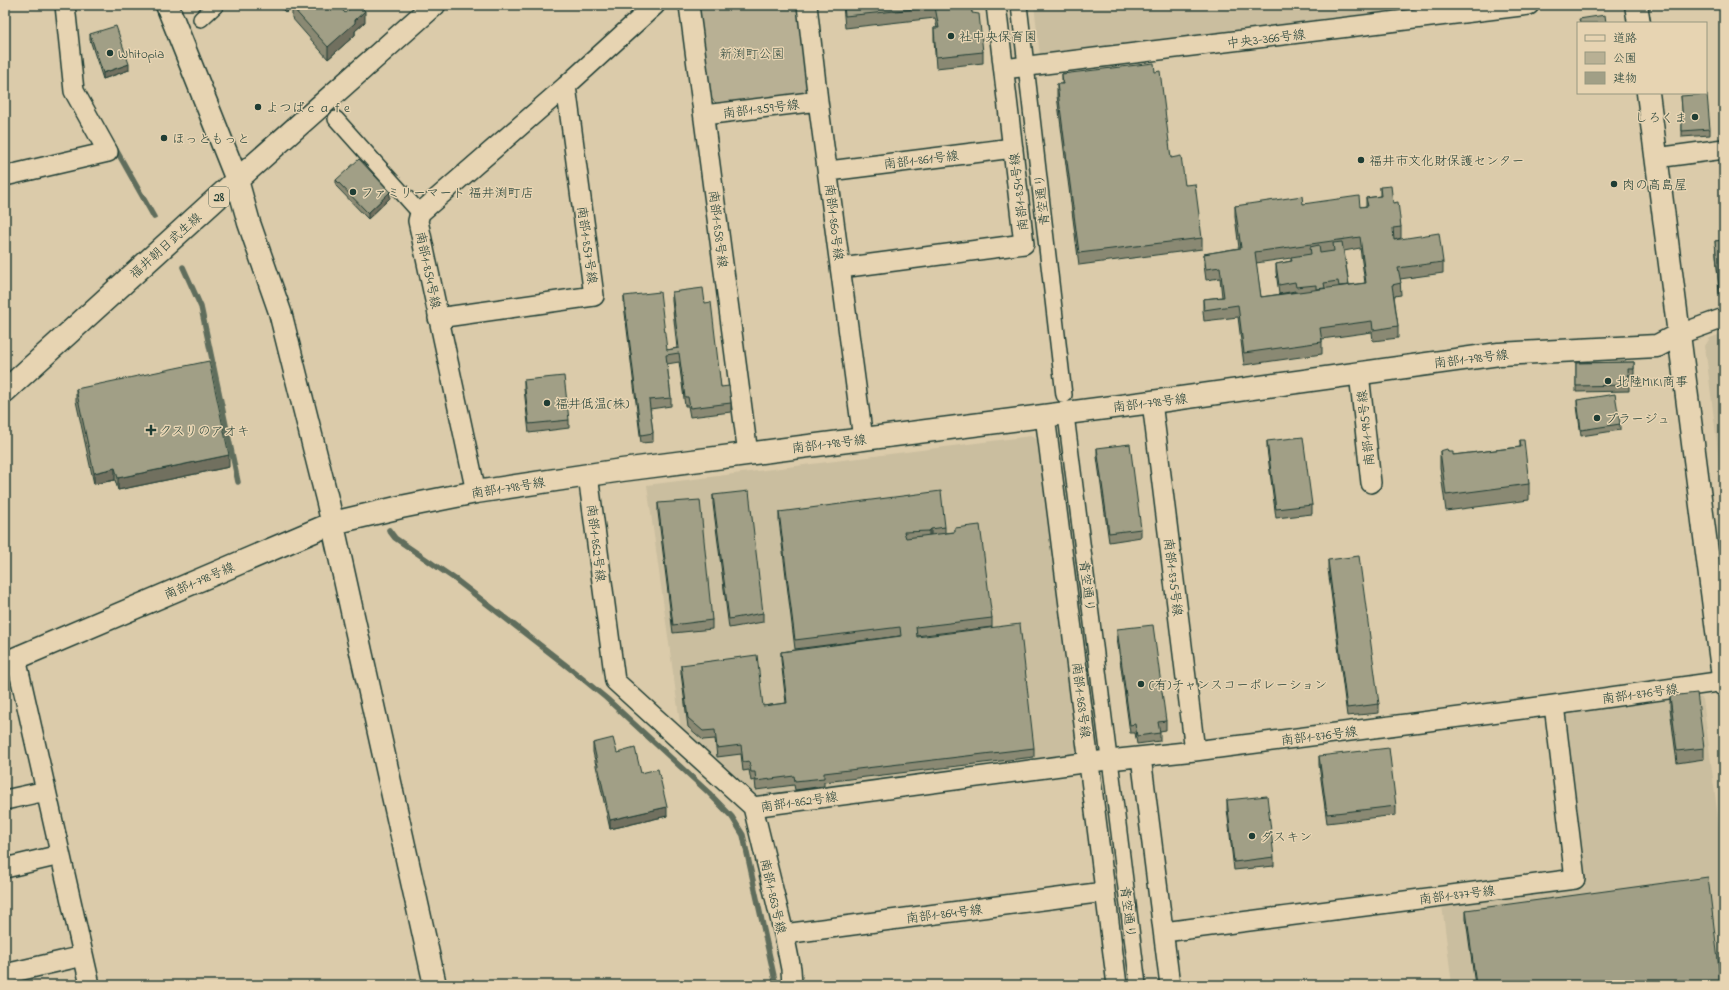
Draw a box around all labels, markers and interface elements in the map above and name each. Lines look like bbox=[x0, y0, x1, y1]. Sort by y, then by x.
legend bbox=[1577, 22, 1707, 94]
street label: 中央3-366号線 bbox=[1226, 25, 1308, 54]
place label: 社中央保育園 bbox=[959, 28, 1037, 47]
text: 道路 bbox=[1613, 30, 1637, 48]
marker: 社中央保育園 bbox=[946, 31, 956, 41]
place label: Whitopia bbox=[118, 45, 164, 64]
park label: 新渕町公園 bbox=[719, 45, 785, 64]
marker: Whitopia bbox=[105, 48, 115, 58]
text: 公園 bbox=[1613, 50, 1637, 68]
text: 建物 bbox=[1613, 70, 1637, 88]
street label: 南部1-859号線 bbox=[722, 95, 802, 124]
place label: よつばｃａｆe bbox=[266, 99, 350, 118]
marker: よつばｃａｆe bbox=[253, 102, 263, 112]
place label: しろくま bbox=[1635, 109, 1687, 128]
marker: しろくま bbox=[1690, 112, 1700, 122]
place label: ほっともっと bbox=[172, 130, 250, 149]
marker: ほっともっと bbox=[159, 133, 169, 143]
street label: 南部1-861号線 bbox=[882, 146, 961, 175]
street label: 南部1-854号線 bbox=[1005, 151, 1034, 232]
place label: 福井市文化財保護センター bbox=[1369, 152, 1524, 171]
marker: 福井市文化財保護センター bbox=[1356, 155, 1366, 165]
street label: 青空通り bbox=[1030, 173, 1055, 227]
place label: 肉の高島屋 bbox=[1622, 176, 1687, 195]
marker: 肉の高島屋 bbox=[1609, 179, 1619, 189]
street label: 南部1-860号線 bbox=[819, 183, 848, 263]
place label: ファミリーマート 福井渕町店 bbox=[361, 184, 534, 203]
road number: 28 bbox=[209, 187, 229, 207]
marker: ファミリーマート 福井渕町店 bbox=[348, 187, 358, 197]
street label: 南部1-858号線 bbox=[703, 189, 732, 270]
street label: 南部1-857号線 bbox=[572, 205, 602, 286]
street label: 福井朝日武生線 bbox=[126, 208, 207, 284]
street label: 南部1-854号線 bbox=[410, 230, 445, 312]
street label: 南部1-798号線 bbox=[1433, 345, 1511, 373]
place label: 北陸MIKI商事 bbox=[1616, 373, 1688, 392]
marker: 北陸MIKI商事 bbox=[1603, 376, 1613, 386]
street label: 南部1-995号線 bbox=[1353, 388, 1380, 467]
street label: 南部1-798号線 bbox=[1112, 389, 1190, 417]
place label: 福井低温(株) bbox=[555, 395, 629, 414]
marker: 福井低温(株) bbox=[542, 398, 552, 408]
place label: プラージュ bbox=[1605, 410, 1670, 429]
marker: プラージュ bbox=[1592, 413, 1602, 423]
place label: クスリのアオキ bbox=[159, 422, 250, 441]
marker: クスリのアオキ bbox=[146, 425, 156, 435]
street label: 南部1-798号線 bbox=[791, 430, 869, 458]
street label: 南部1-798号線 bbox=[470, 473, 548, 504]
street label: 南部1-862号線 bbox=[581, 503, 610, 584]
street label: 南部1-875号線 bbox=[1158, 537, 1187, 618]
street label: 南部1-798号線 bbox=[161, 558, 239, 605]
street label: 青空通り bbox=[1074, 559, 1099, 613]
street label: 南部1-868号線 bbox=[1066, 661, 1095, 740]
place label: (有)チャンスコーポレーション bbox=[1149, 676, 1327, 695]
marker: (有)チャンスコーポレーション bbox=[1136, 679, 1146, 689]
street label: 南部1-876号線 bbox=[1601, 680, 1681, 709]
street label: 南部1-876号線 bbox=[1280, 722, 1360, 751]
street label: 南部1-862号線 bbox=[759, 788, 840, 817]
place label: ダスキン bbox=[1260, 828, 1312, 847]
marker: ダスキン bbox=[1247, 831, 1257, 841]
street label: 南部1-863号線 bbox=[755, 857, 791, 937]
street label: 南部1-877号線 bbox=[1418, 881, 1497, 910]
street label: 青空通り bbox=[1115, 885, 1140, 939]
street label: 南部1-864号線 bbox=[905, 900, 985, 929]

